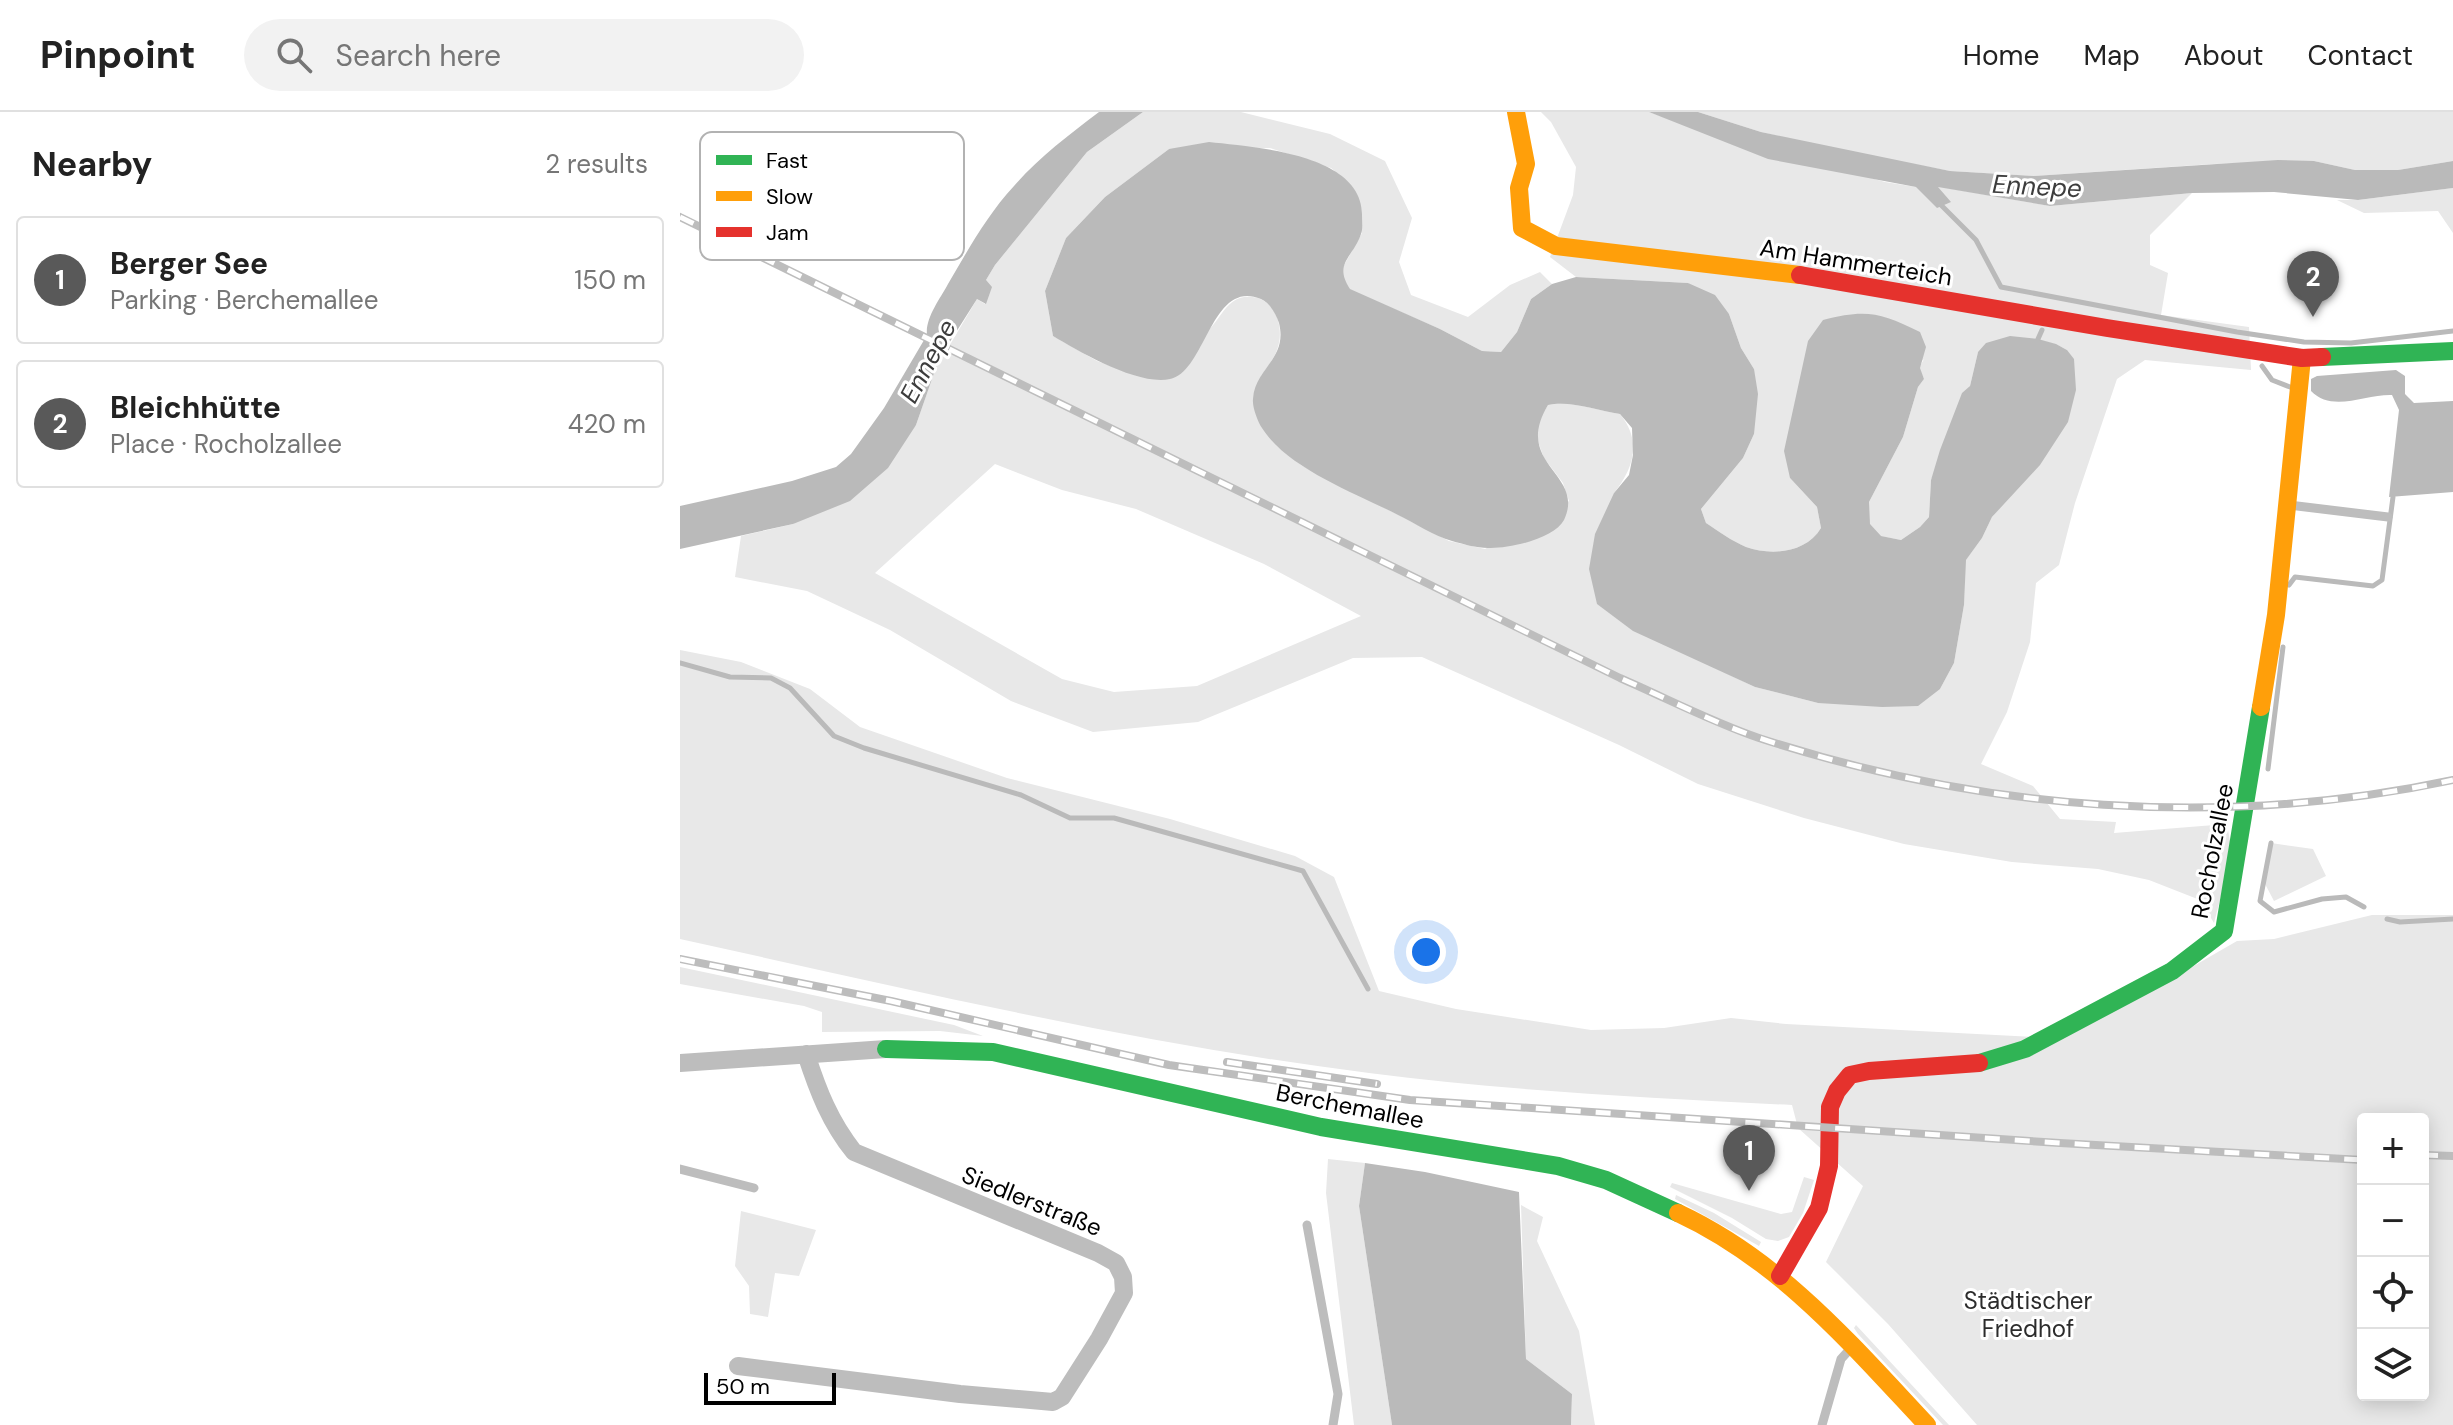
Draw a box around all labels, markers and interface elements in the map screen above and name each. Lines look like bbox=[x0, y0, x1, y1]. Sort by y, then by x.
search box bbox=[244, 19, 804, 91]
text: Pinpoint bbox=[40, 30, 196, 80]
icon: search bbox=[272, 33, 316, 77]
text: Search here bbox=[336, 36, 501, 75]
text: Home bbox=[1963, 37, 2039, 74]
text: Map bbox=[2083, 37, 2140, 74]
text: About bbox=[2184, 37, 2263, 74]
text: Contact bbox=[2307, 37, 2413, 74]
legend bbox=[700, 132, 964, 260]
text: Nearby bbox=[32, 142, 152, 187]
text: Fast bbox=[766, 146, 808, 175]
text: 2 results bbox=[545, 147, 648, 181]
water label: Ennepe bbox=[1991, 167, 2083, 205]
text: Slow bbox=[766, 182, 813, 211]
text: Jam bbox=[766, 218, 809, 247]
street label: Am Hammerteich bbox=[1758, 231, 1954, 293]
text: Berger See bbox=[110, 244, 268, 283]
pin: 2 bbox=[2287, 251, 2339, 317]
text: 1 bbox=[55, 263, 65, 297]
text: 150 m bbox=[574, 263, 646, 297]
text: Parking · Berchemallee bbox=[110, 283, 379, 317]
water label: Ennepe bbox=[892, 313, 964, 409]
text: Bleichhütte bbox=[110, 388, 281, 427]
text: 2 bbox=[52, 407, 68, 441]
text: 420 m bbox=[568, 407, 646, 441]
text: Place · Rocholzallee bbox=[110, 427, 342, 461]
street label: Rocholzallee bbox=[2184, 781, 2240, 921]
your location bbox=[1406, 932, 1446, 972]
street label: Berchemallee bbox=[1273, 1076, 1427, 1136]
map controls bbox=[2357, 1113, 2429, 1401]
button: + bbox=[2357, 1113, 2429, 1185]
pin: 1 bbox=[1723, 1125, 1775, 1191]
street label: Siedlerstraße bbox=[957, 1159, 1107, 1243]
button: − bbox=[2357, 1185, 2429, 1257]
button: locate bbox=[2357, 1257, 2429, 1329]
park label: Städtischer Friedhof bbox=[1964, 1285, 2092, 1344]
button: layers bbox=[2357, 1329, 2429, 1401]
scale bar bbox=[704, 1369, 836, 1405]
text: 50 m bbox=[716, 1372, 770, 1401]

